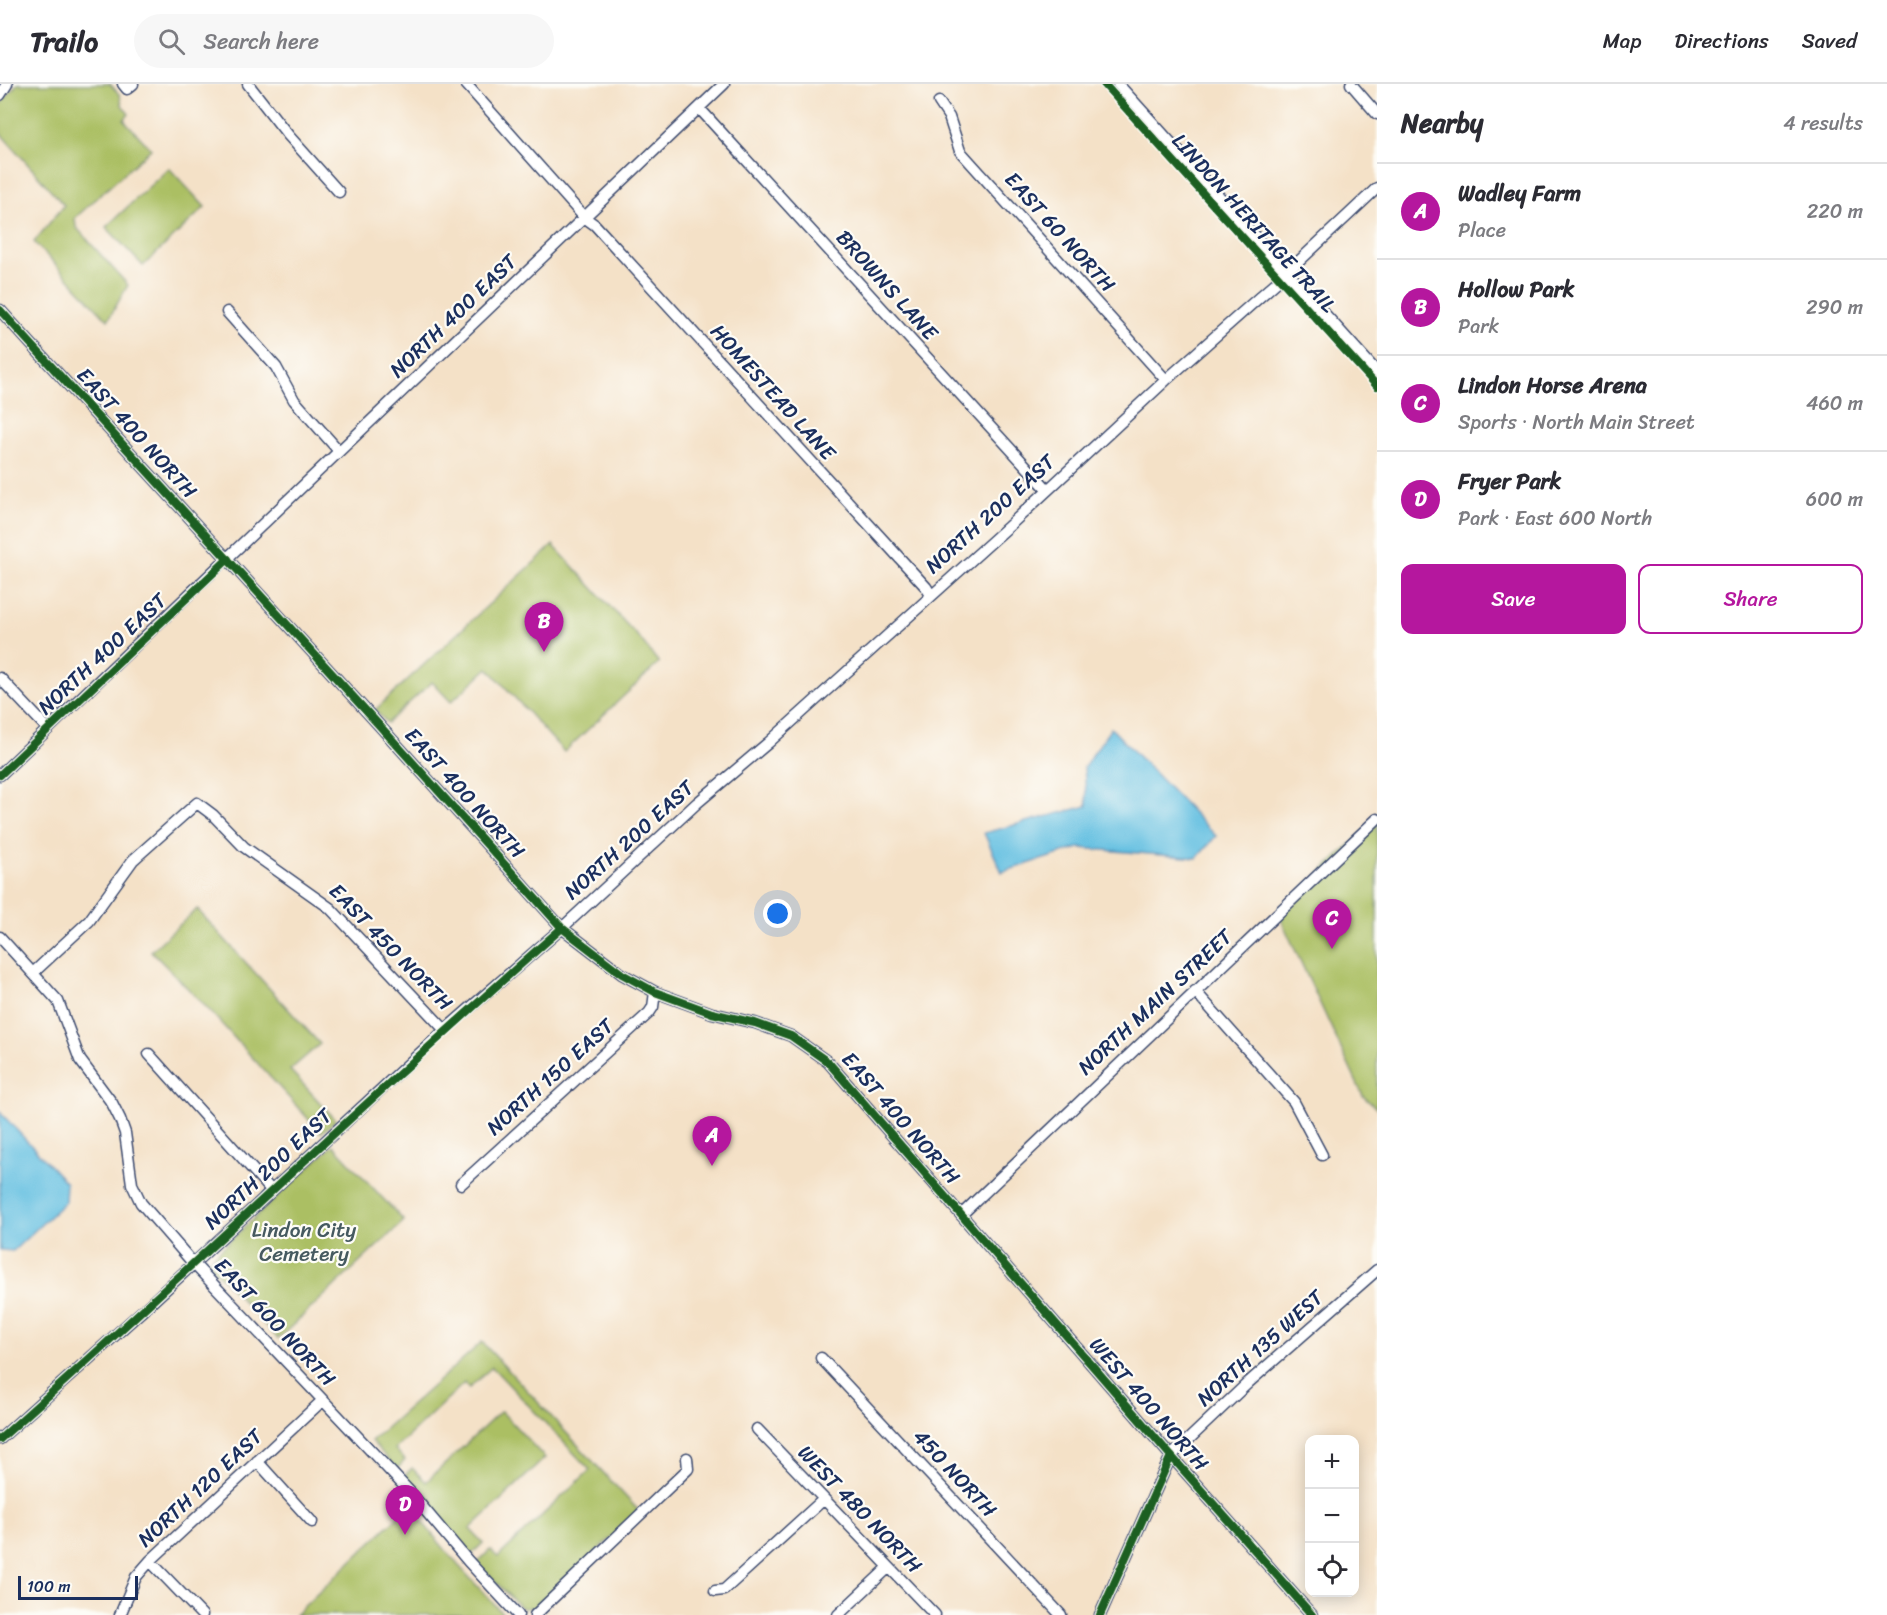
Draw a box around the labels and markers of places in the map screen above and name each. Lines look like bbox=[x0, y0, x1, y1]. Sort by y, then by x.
pin: B bbox=[524, 602, 564, 652]
pin: C bbox=[1312, 900, 1352, 949]
pin: A bbox=[692, 1116, 732, 1166]
pin: D bbox=[386, 1486, 424, 1535]

